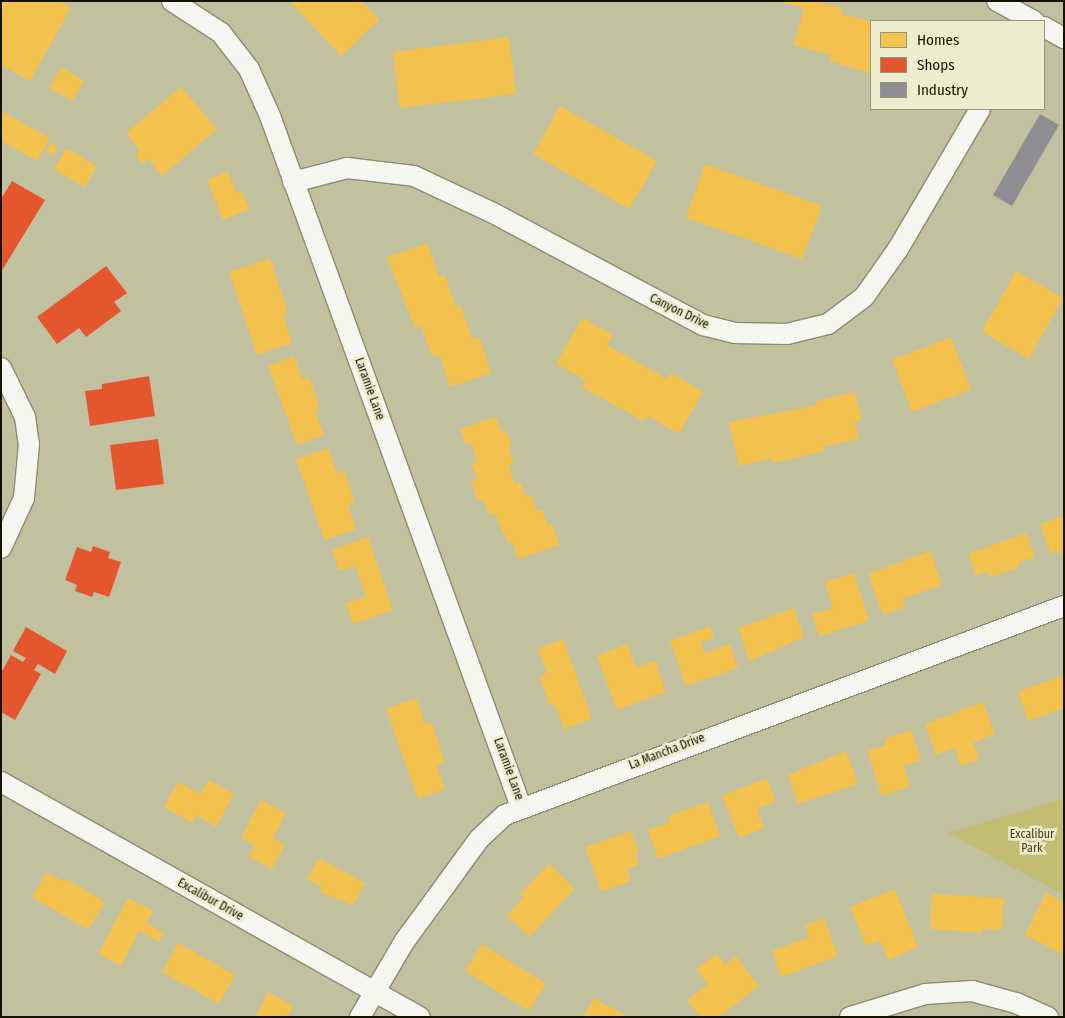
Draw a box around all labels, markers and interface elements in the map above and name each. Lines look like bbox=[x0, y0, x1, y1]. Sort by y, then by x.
legend bbox=[870, 20, 1045, 110]
text: Homes bbox=[917, 31, 959, 49]
text: Shops bbox=[917, 56, 955, 74]
text: Industry bbox=[917, 81, 968, 99]
street label: Canyon Drive bbox=[647, 291, 711, 333]
street label: Laramie Lane bbox=[351, 356, 387, 422]
street label: La Mancha Drive bbox=[627, 731, 707, 773]
street label: Laramie Lane bbox=[490, 736, 526, 802]
park label: Excalibur Park bbox=[1010, 828, 1054, 856]
street label: Excalibur Drive bbox=[175, 876, 245, 924]

